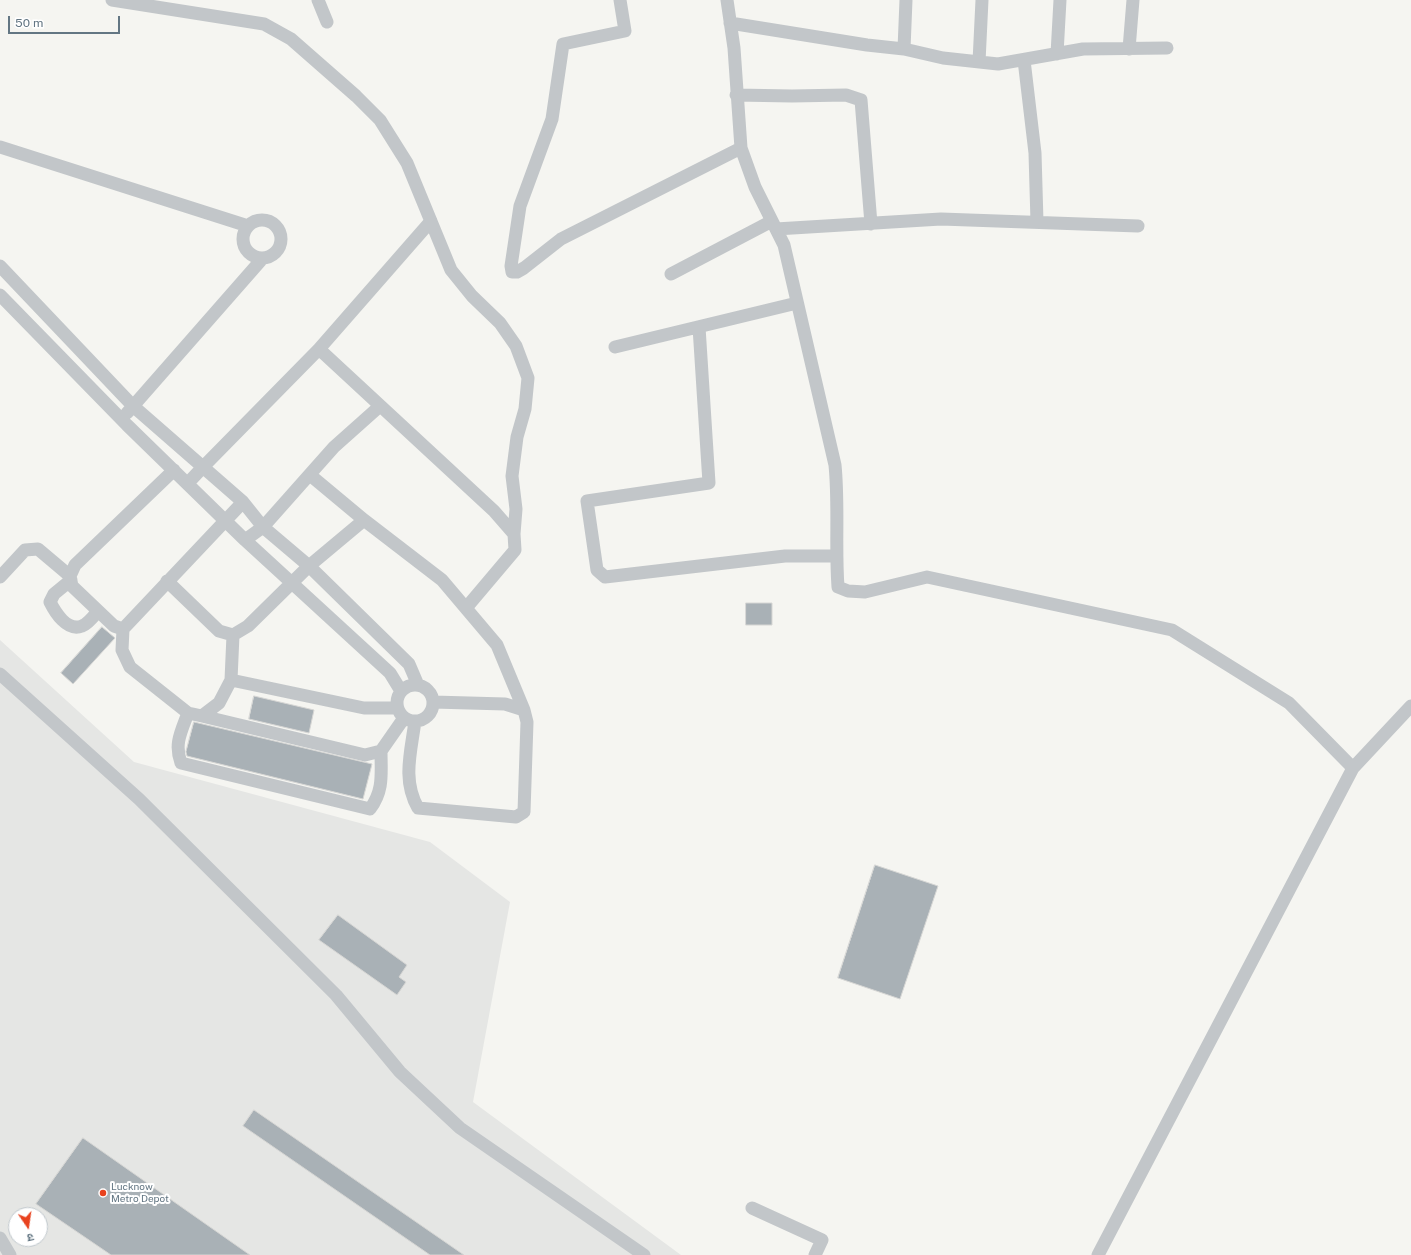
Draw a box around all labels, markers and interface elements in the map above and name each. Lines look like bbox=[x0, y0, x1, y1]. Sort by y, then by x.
scale bar bbox=[10, 8, 122, 34]
text: 50 m bbox=[15, 16, 43, 30]
place label: Lucknow Metro Depot bbox=[111, 1181, 169, 1204]
marker: Lucknow Metro Depot bbox=[98, 1188, 108, 1198]
north arrow bbox=[8, 1207, 48, 1247]
text: उ bbox=[26, 1231, 35, 1244]

